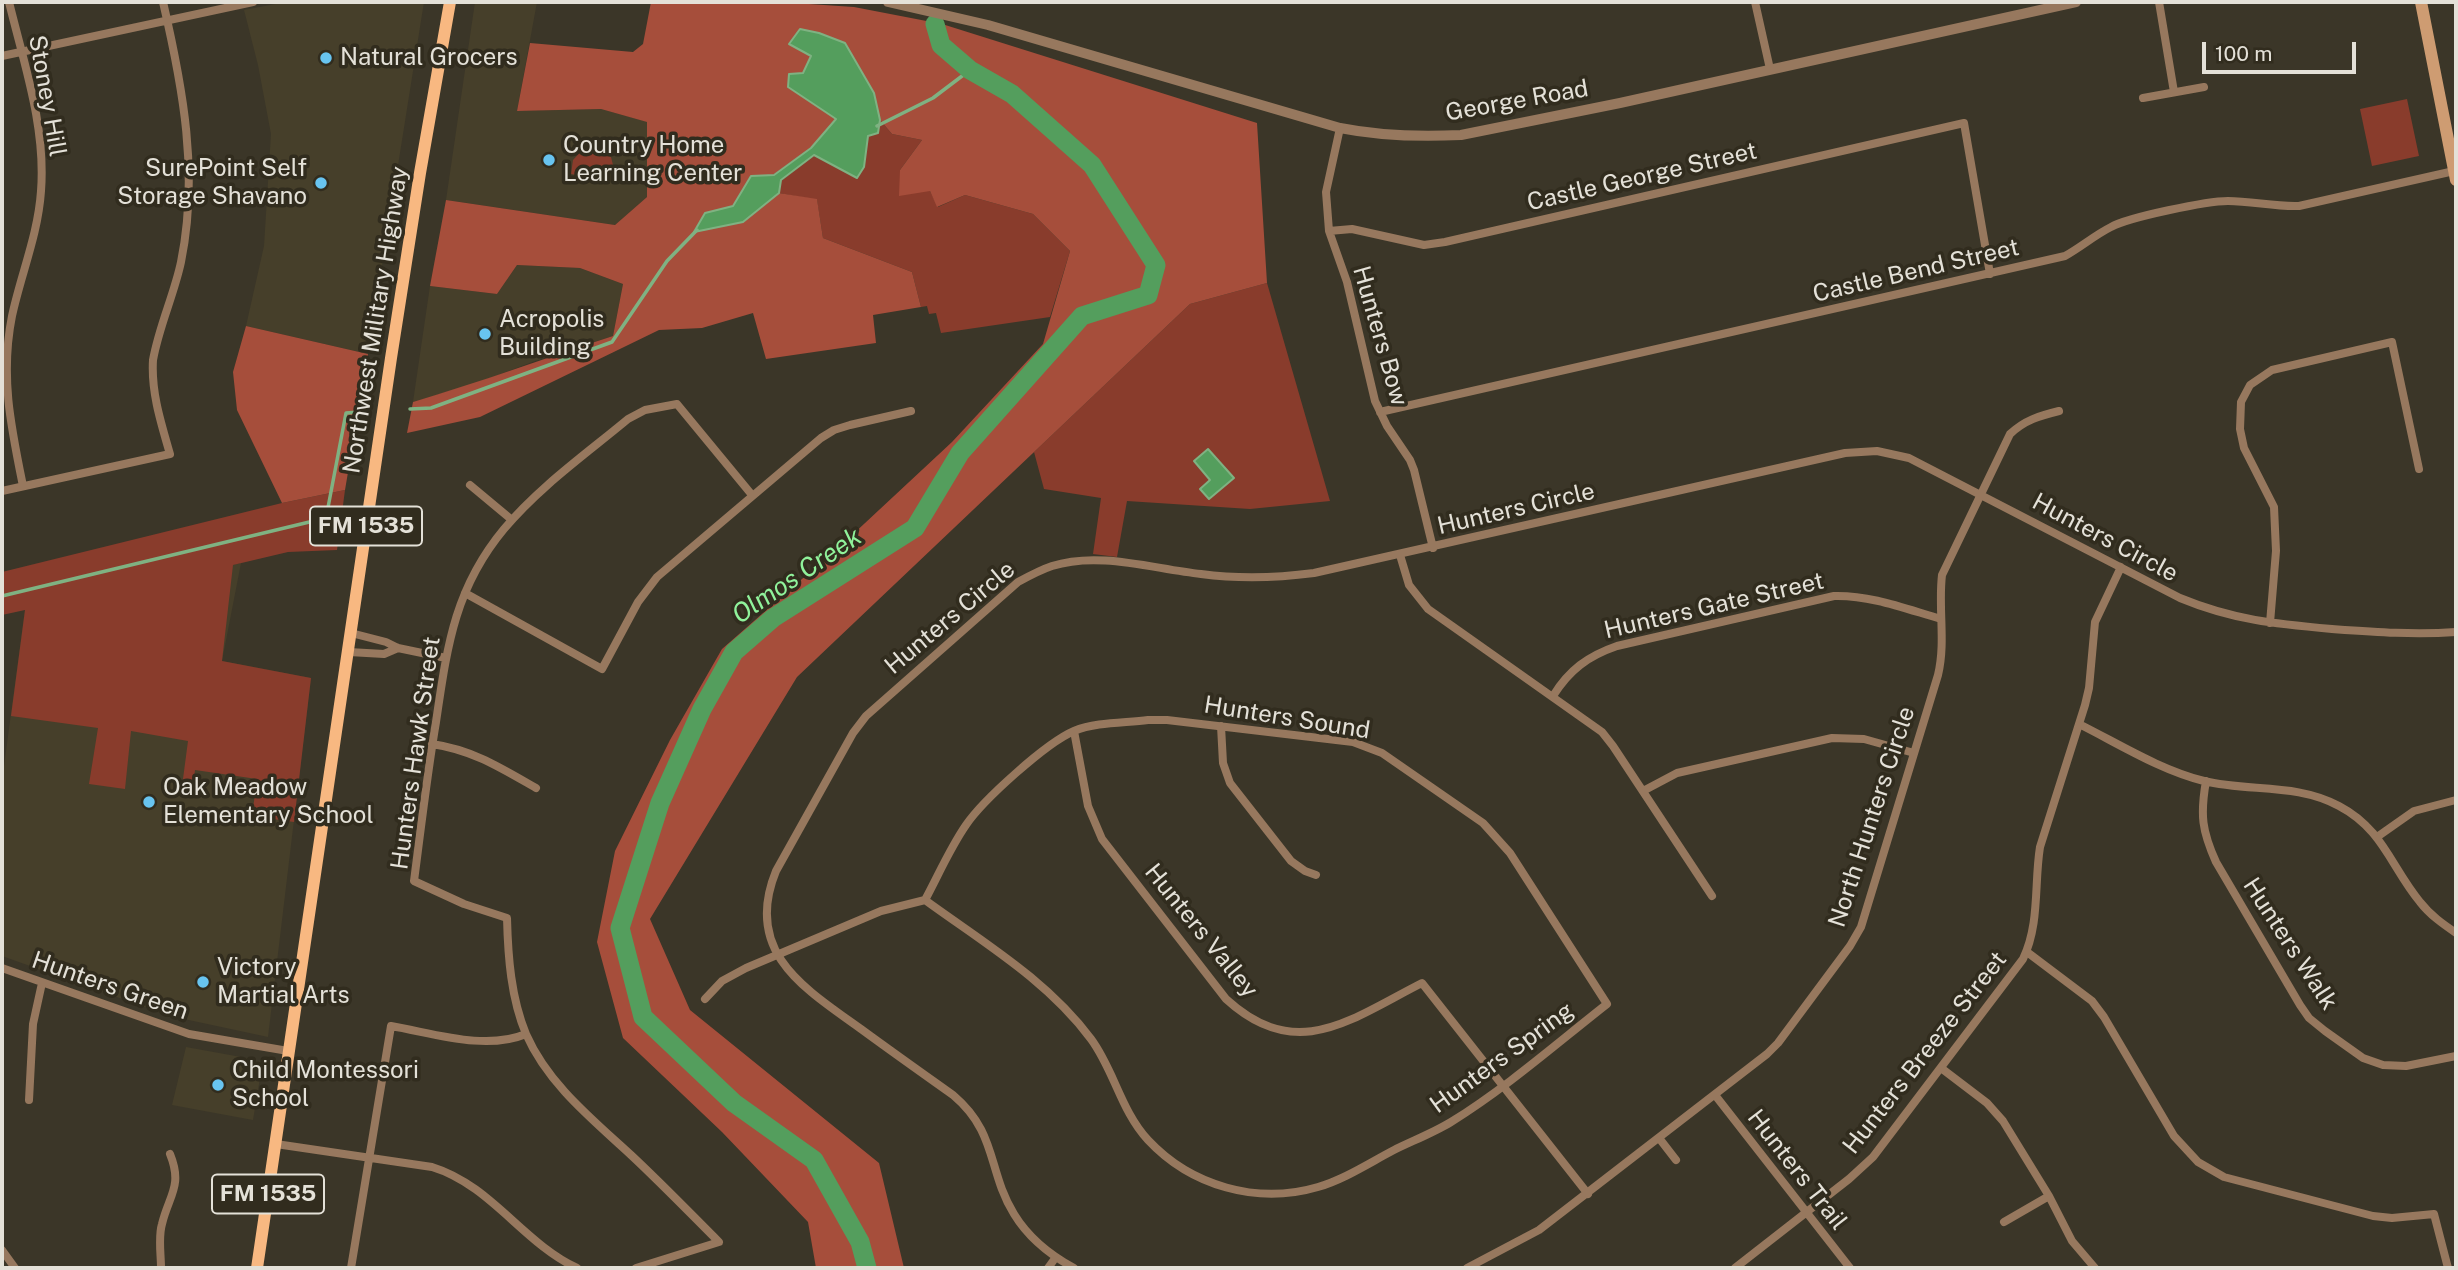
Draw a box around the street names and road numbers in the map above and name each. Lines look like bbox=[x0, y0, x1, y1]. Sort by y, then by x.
street label: Stoney Hill bbox=[22, 33, 72, 159]
street label: George Road bbox=[1443, 74, 1591, 128]
street label: Castle George Street bbox=[1524, 137, 1760, 217]
street label: Northwest Military Highway bbox=[337, 164, 415, 476]
street label: Castle Bend Street bbox=[1810, 233, 2022, 309]
street label: Hunters Bow bbox=[1346, 263, 1414, 409]
street label: Hunters Circle bbox=[1434, 477, 1598, 541]
street label: Hunters Circle bbox=[2027, 488, 2183, 588]
road number: FM 1535 bbox=[310, 506, 422, 546]
street label: Hunters Circle bbox=[879, 555, 1021, 681]
street label: Hunters Gate Street bbox=[1601, 567, 1827, 645]
street label: Hunters Hawk Street bbox=[385, 635, 447, 871]
street label: Hunters Sound bbox=[1202, 691, 1372, 745]
street label: North Hunters Circle bbox=[1823, 703, 1921, 931]
street label: Hunters Valley bbox=[1138, 858, 1264, 1004]
street label: Hunters Walk bbox=[2237, 873, 2343, 1015]
street label: Hunters Green bbox=[28, 946, 192, 1026]
street label: Hunters Breeze Street bbox=[1837, 946, 2013, 1160]
street label: Hunters Spring bbox=[1425, 996, 1579, 1120]
street label: Hunters Trail bbox=[1741, 1104, 1853, 1236]
road number: FM 1535 bbox=[212, 1175, 324, 1214]

